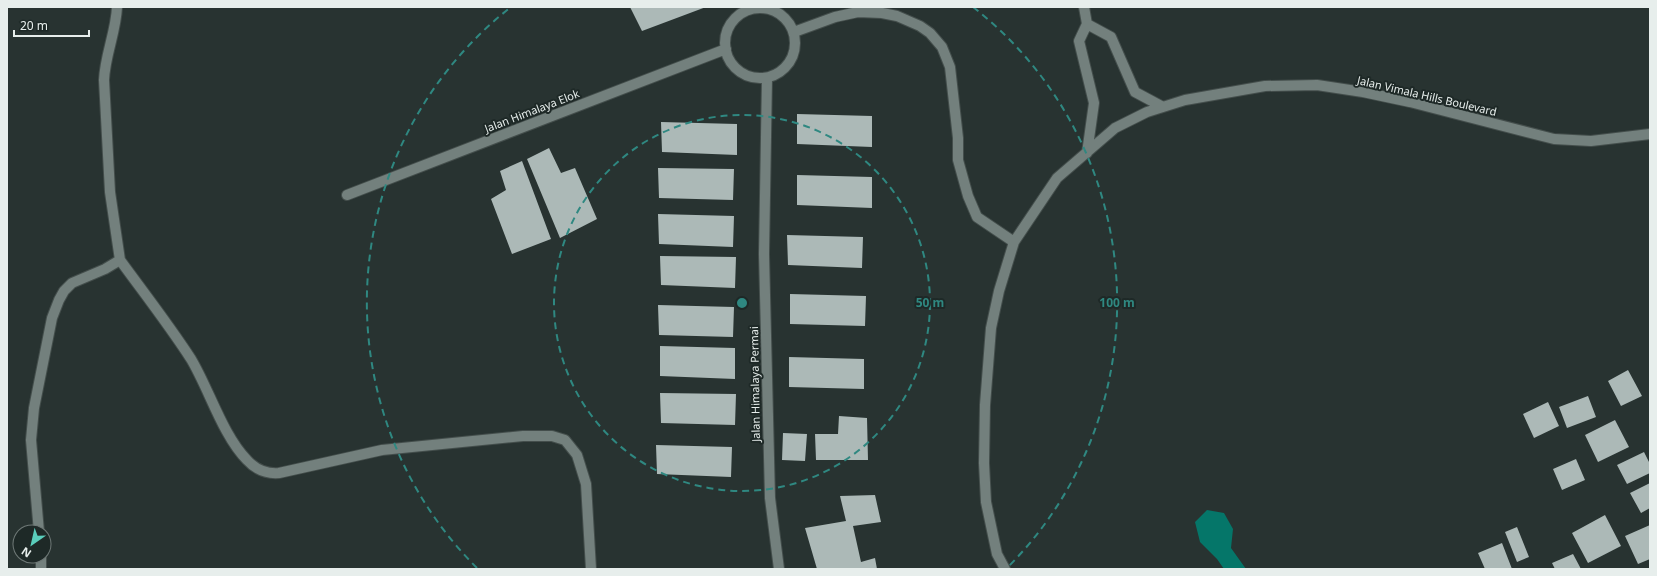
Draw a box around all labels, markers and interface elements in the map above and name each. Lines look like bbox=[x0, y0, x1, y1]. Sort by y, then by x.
scale bar bbox=[14, 12, 89, 38]
text: 20 m bbox=[20, 17, 48, 34]
street label: Jalan Vimala Hills Boulevard bbox=[1355, 72, 1498, 119]
street label: Jalan Himalaya Elok bbox=[481, 85, 581, 136]
text: 50 m bbox=[916, 294, 944, 311]
text: 100 m bbox=[1099, 294, 1135, 311]
centre of rings bbox=[735, 296, 749, 310]
street label: Jalan Himalaya Permai bbox=[746, 326, 763, 443]
north arrow bbox=[12, 524, 52, 564]
text: N bbox=[18, 544, 34, 561]

